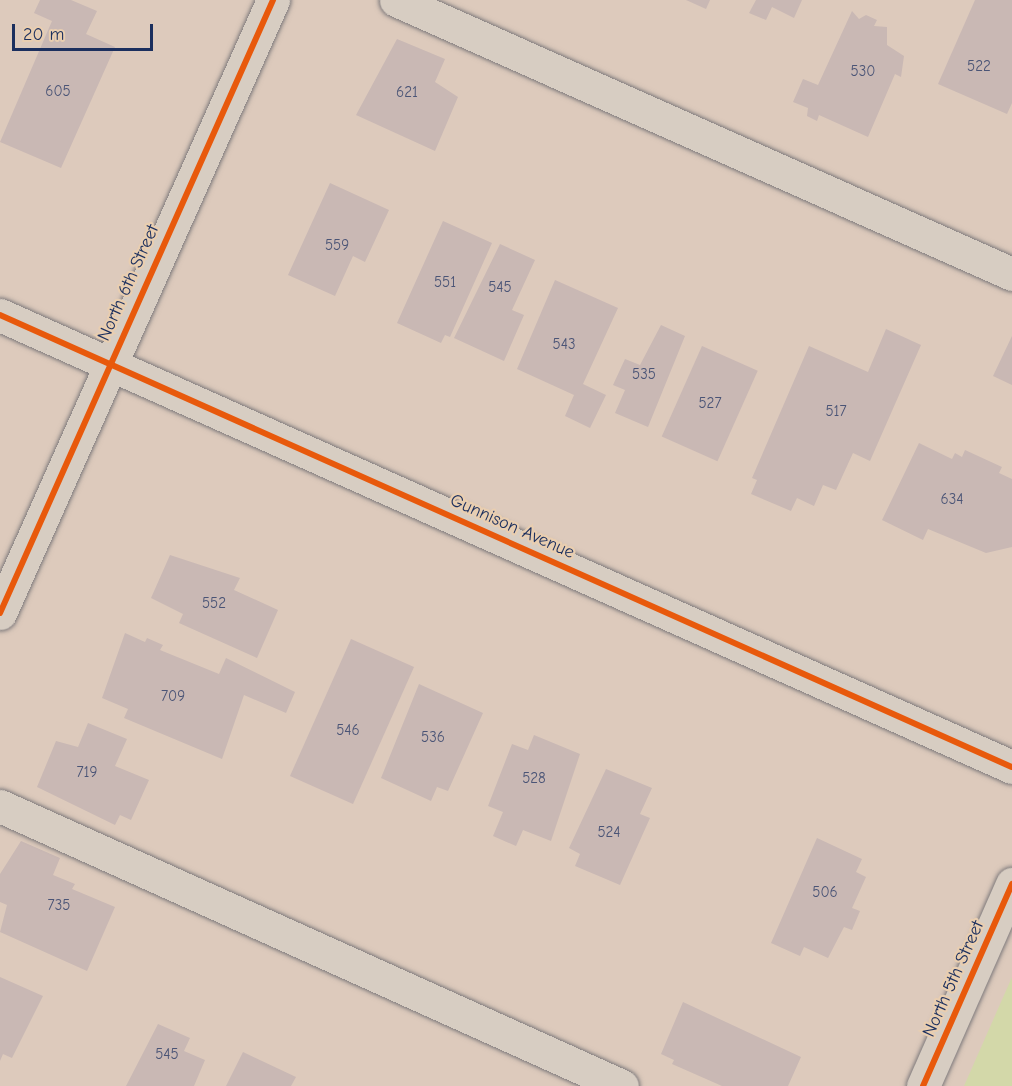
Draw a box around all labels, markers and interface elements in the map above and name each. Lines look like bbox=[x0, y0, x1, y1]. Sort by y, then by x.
scale bar bbox=[15, 12, 156, 50]
text: 20 m bbox=[23, 24, 64, 45]
house number: 522 bbox=[967, 58, 991, 76]
house number: 530 bbox=[851, 63, 875, 81]
house number: 605 bbox=[45, 83, 71, 101]
house number: 621 bbox=[396, 84, 418, 102]
street label: North 6th Street bbox=[94, 222, 164, 344]
house number: 559 bbox=[325, 237, 349, 255]
house number: 551 bbox=[434, 274, 456, 292]
house number: 545 bbox=[488, 279, 512, 297]
house number: 543 bbox=[553, 336, 575, 354]
house number: 535 bbox=[632, 366, 656, 384]
house number: 527 bbox=[698, 395, 722, 413]
house number: 517 bbox=[825, 403, 847, 421]
street label: Gunnison Avenue bbox=[446, 490, 578, 564]
house number: 634 bbox=[941, 491, 963, 509]
house number: 552 bbox=[202, 595, 226, 613]
house number: 709 bbox=[161, 688, 185, 706]
house number: 546 bbox=[336, 722, 360, 740]
house number: 536 bbox=[421, 729, 445, 747]
house number: 719 bbox=[77, 764, 97, 782]
house number: 528 bbox=[522, 770, 546, 788]
house number: 524 bbox=[597, 824, 621, 842]
house number: 506 bbox=[812, 884, 838, 902]
house number: 735 bbox=[48, 897, 70, 915]
street label: North 5th Street bbox=[919, 918, 989, 1040]
house number: 545 bbox=[155, 1046, 179, 1064]

